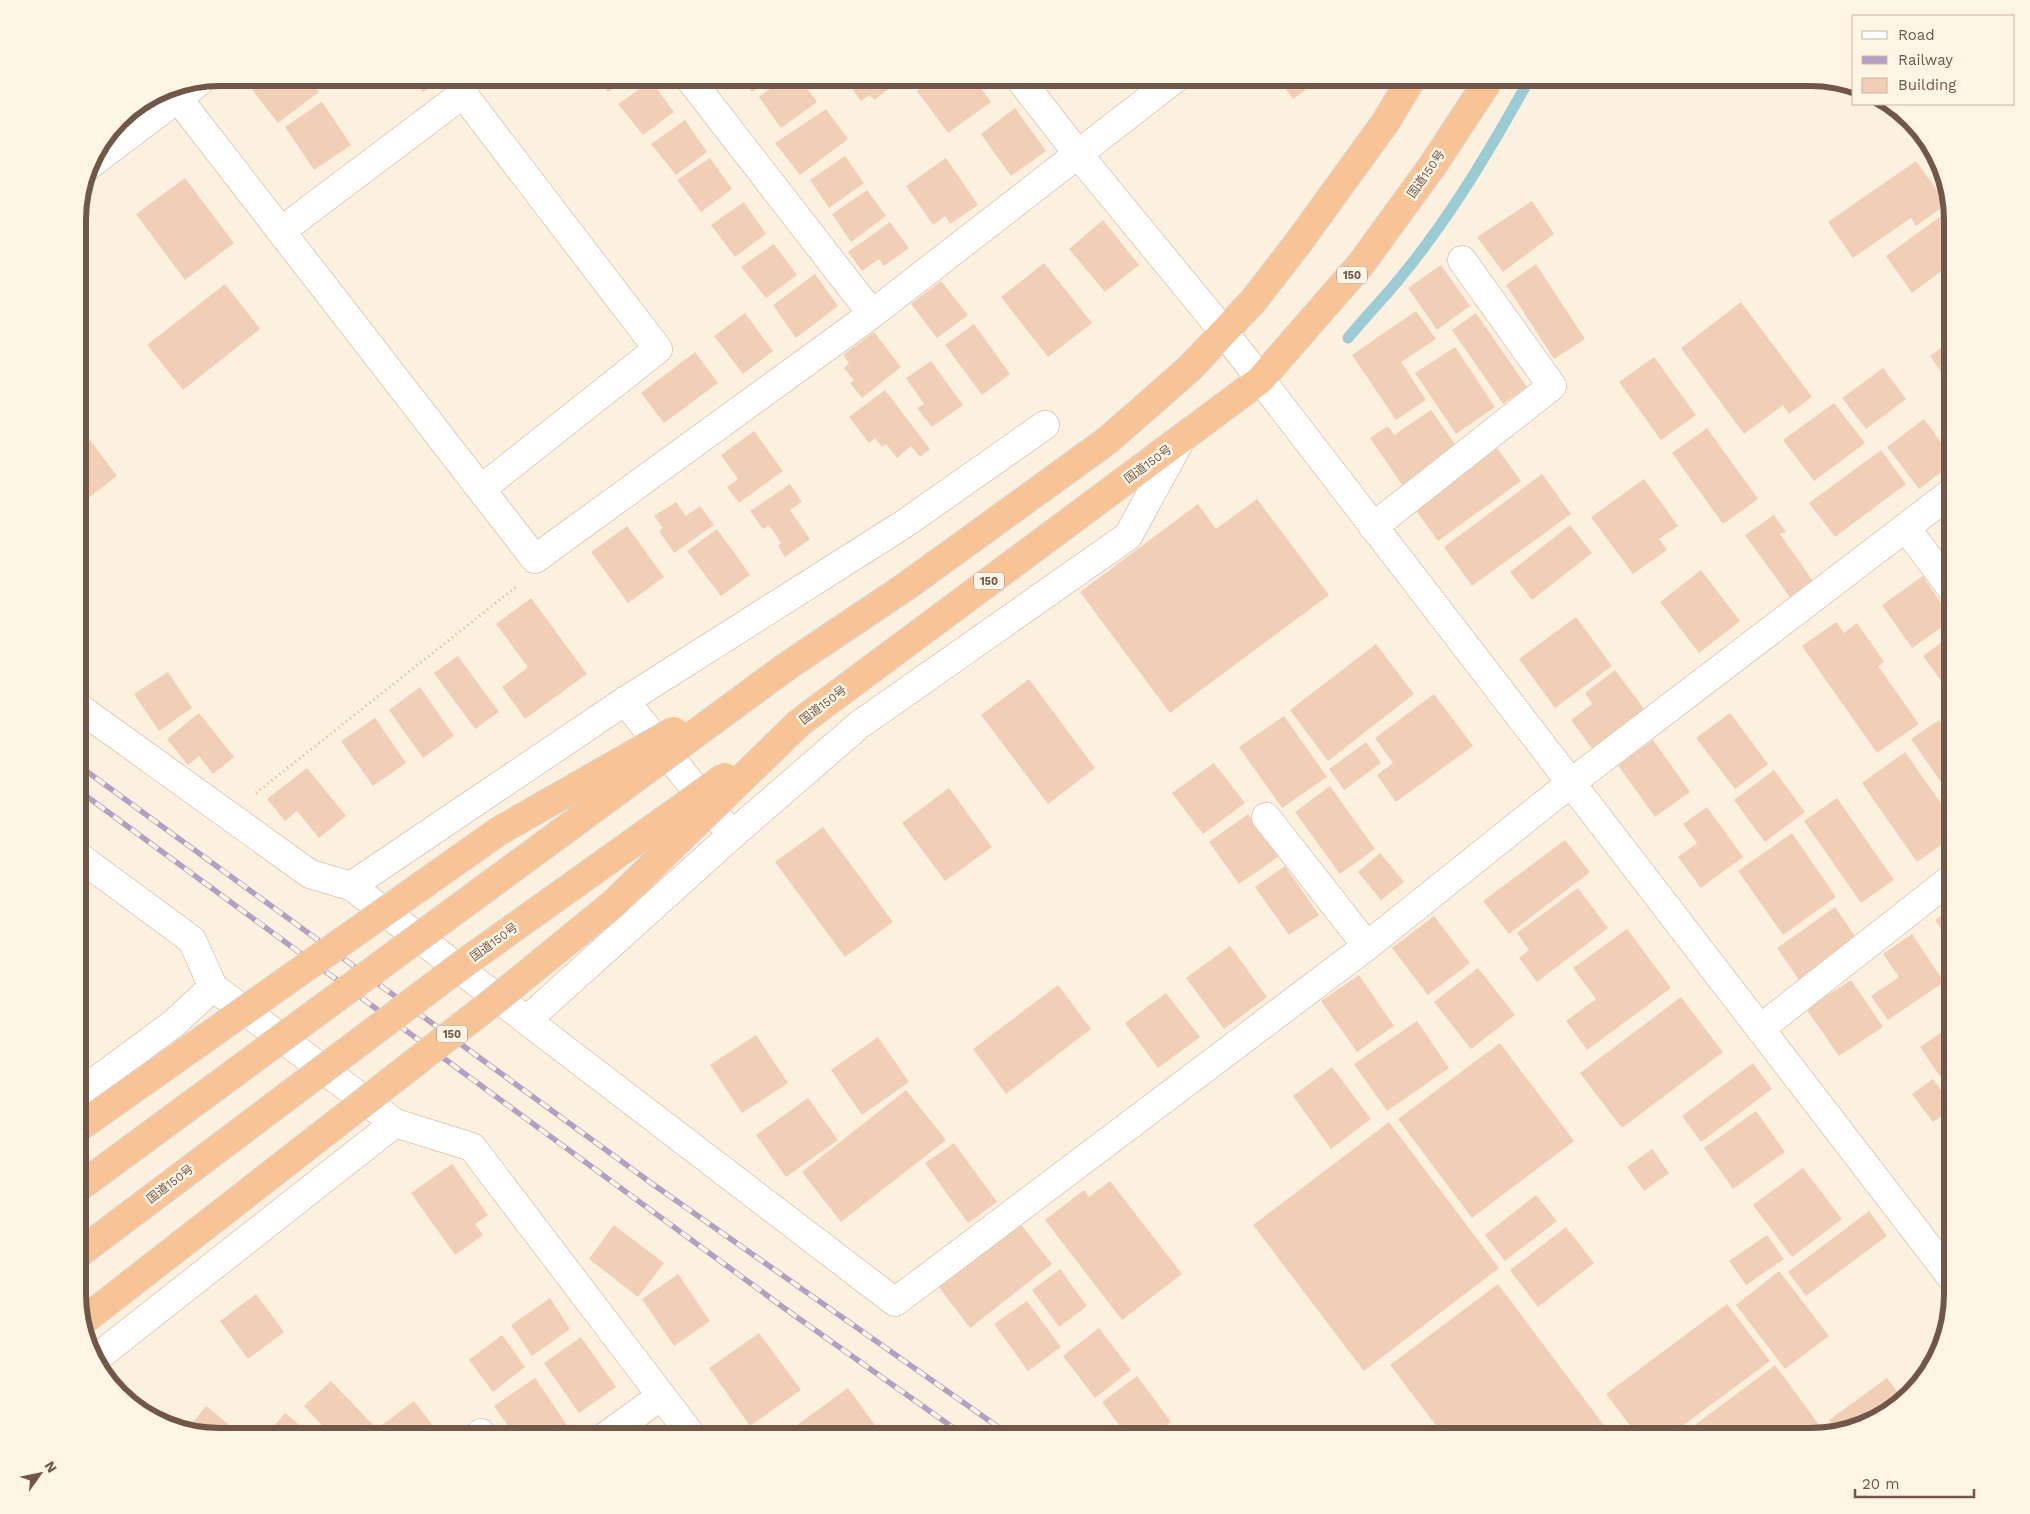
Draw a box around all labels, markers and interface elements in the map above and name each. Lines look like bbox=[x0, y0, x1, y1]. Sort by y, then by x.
legend bbox=[1852, 15, 2015, 105]
text: Road bbox=[1898, 26, 1935, 44]
text: Railway bbox=[1898, 51, 1953, 69]
text: Building bbox=[1898, 76, 1956, 94]
street label: 国道150号 bbox=[1404, 147, 1448, 201]
road number: 150 bbox=[1337, 266, 1367, 284]
street label: 国道150号 bbox=[1122, 442, 1174, 486]
road number: 150 bbox=[974, 572, 1004, 590]
street label: 国道150号 bbox=[797, 683, 849, 727]
street label: 国道150号 bbox=[468, 920, 520, 964]
road number: 150 bbox=[437, 1026, 467, 1042]
street label: 国道150号 bbox=[144, 1162, 196, 1206]
north arrow bbox=[15, 1449, 65, 1499]
text: N bbox=[41, 1458, 60, 1476]
scale bar bbox=[1855, 1466, 1974, 1498]
text: 20 m bbox=[1862, 1475, 1900, 1493]

